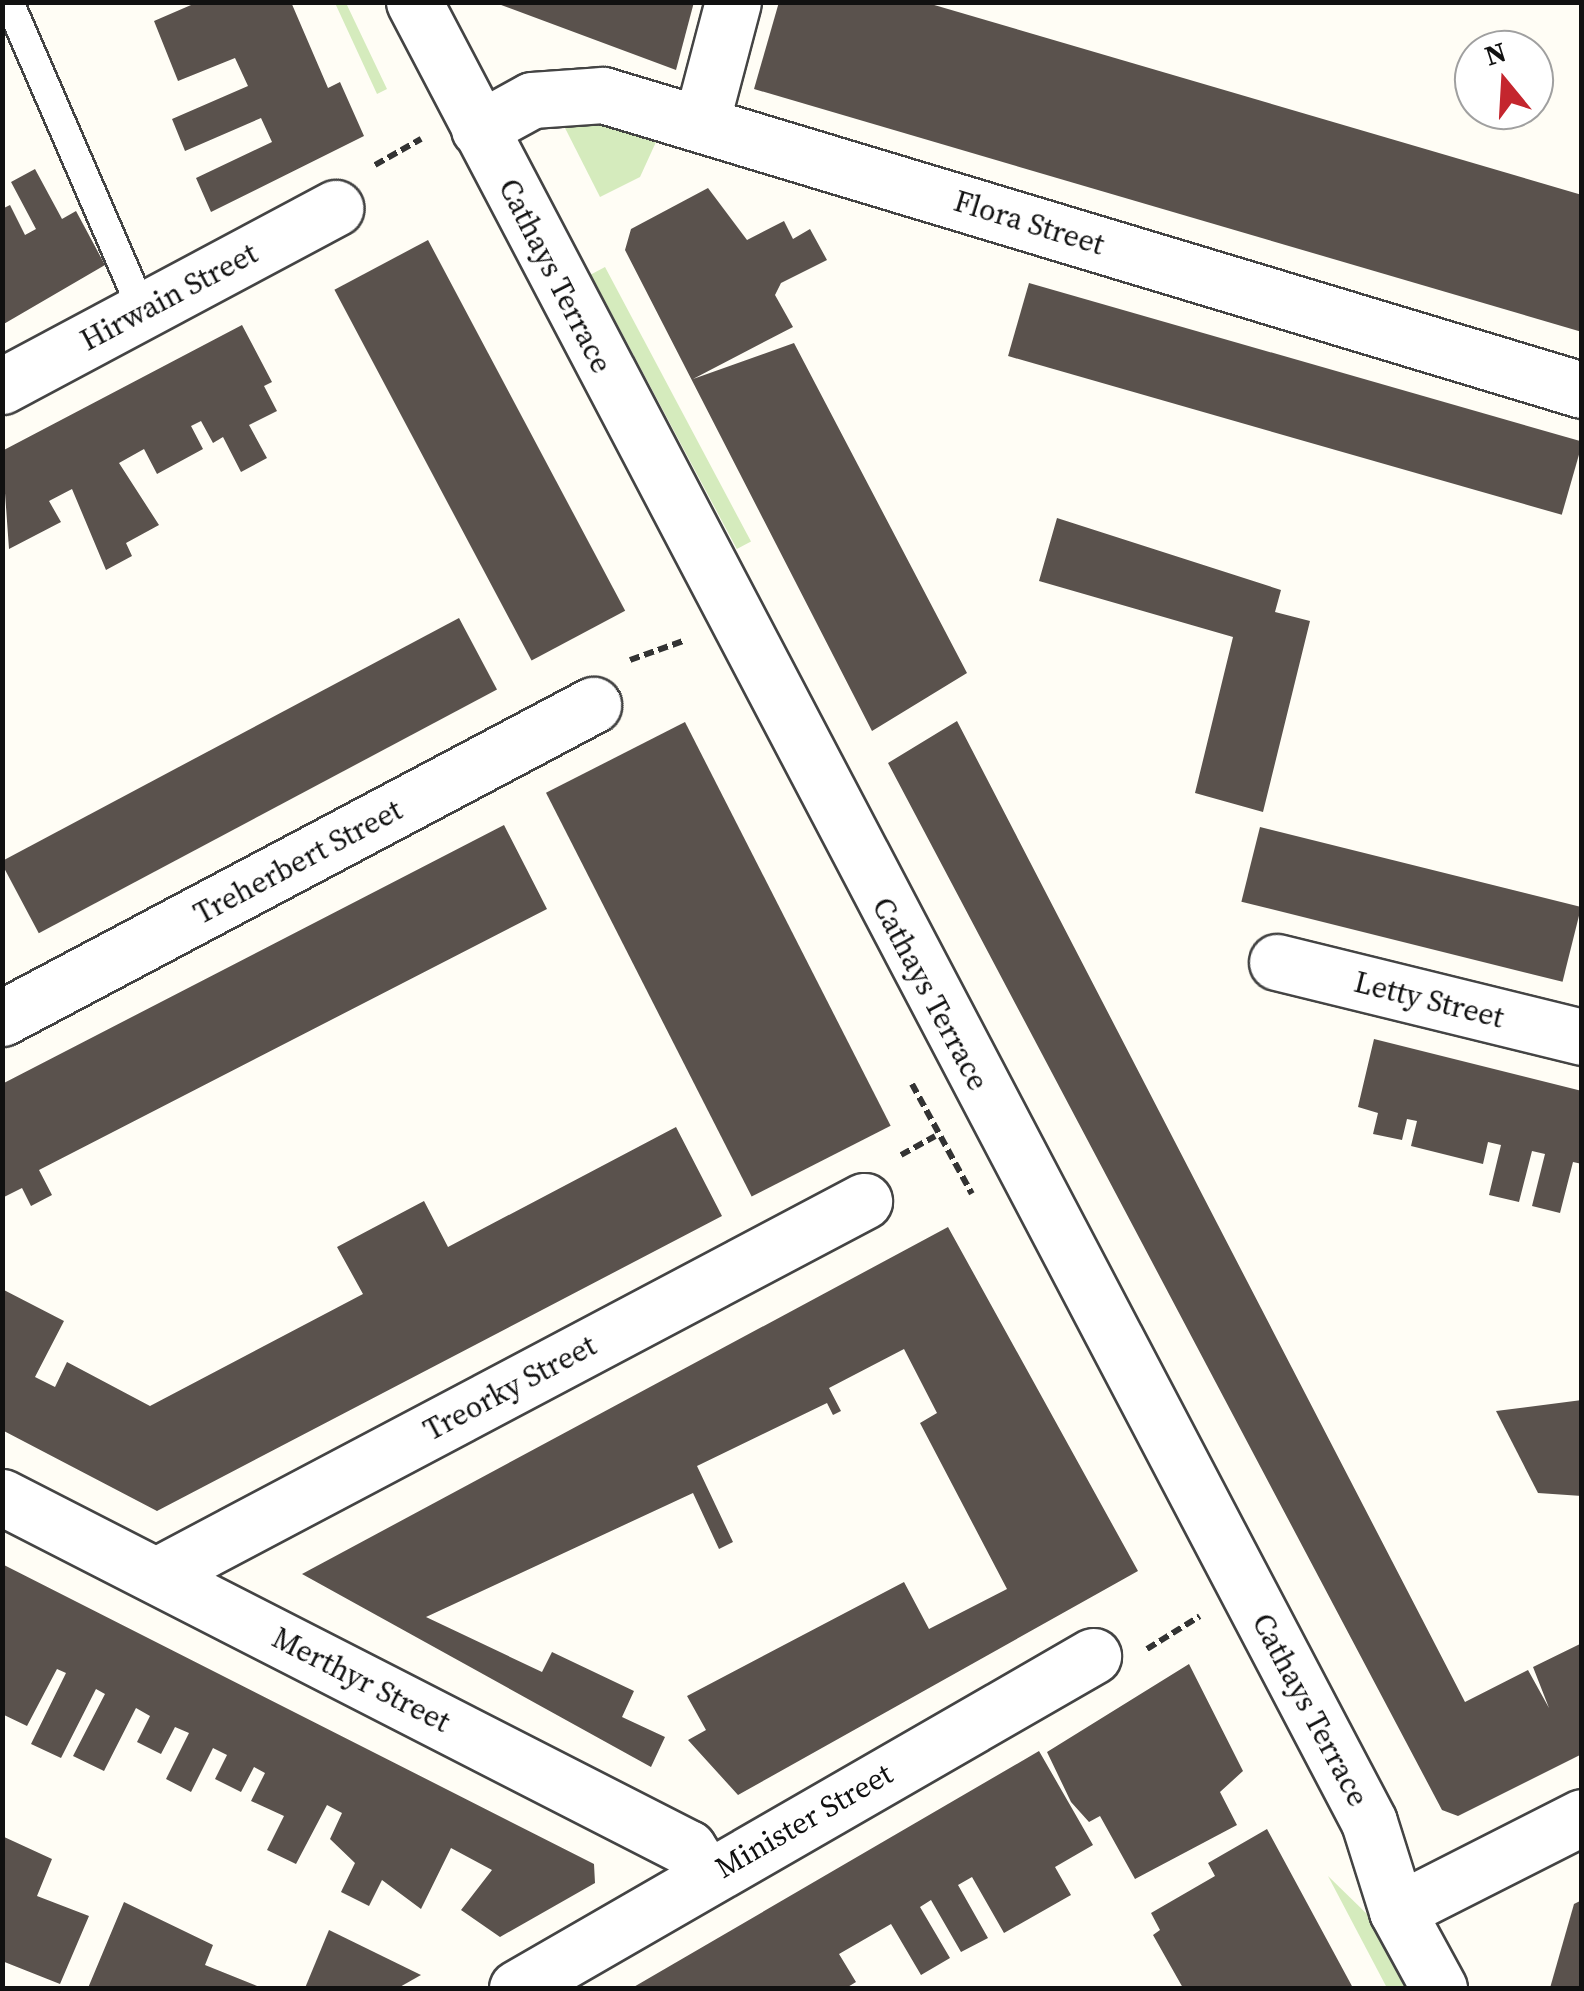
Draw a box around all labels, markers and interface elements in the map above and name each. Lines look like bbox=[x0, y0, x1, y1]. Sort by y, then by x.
north arrow bbox=[1454, 30, 1554, 130]
text: N bbox=[1480, 32, 1511, 75]
street label: Cathays Terrace bbox=[490, 173, 620, 379]
street label: Flora Street bbox=[950, 183, 1108, 263]
street label: Hirwain Street bbox=[74, 235, 264, 359]
street label: Treherbert Street bbox=[188, 792, 408, 932]
street label: Cathays Terrace bbox=[864, 891, 996, 1097]
street label: Letty Street bbox=[1350, 964, 1508, 1036]
street label: Treorky Street bbox=[418, 1327, 602, 1449]
street label: Cathays Terrace bbox=[1244, 1607, 1376, 1813]
street label: Merthyr Street bbox=[266, 1620, 456, 1740]
street label: Minister Street bbox=[709, 1756, 899, 1886]

